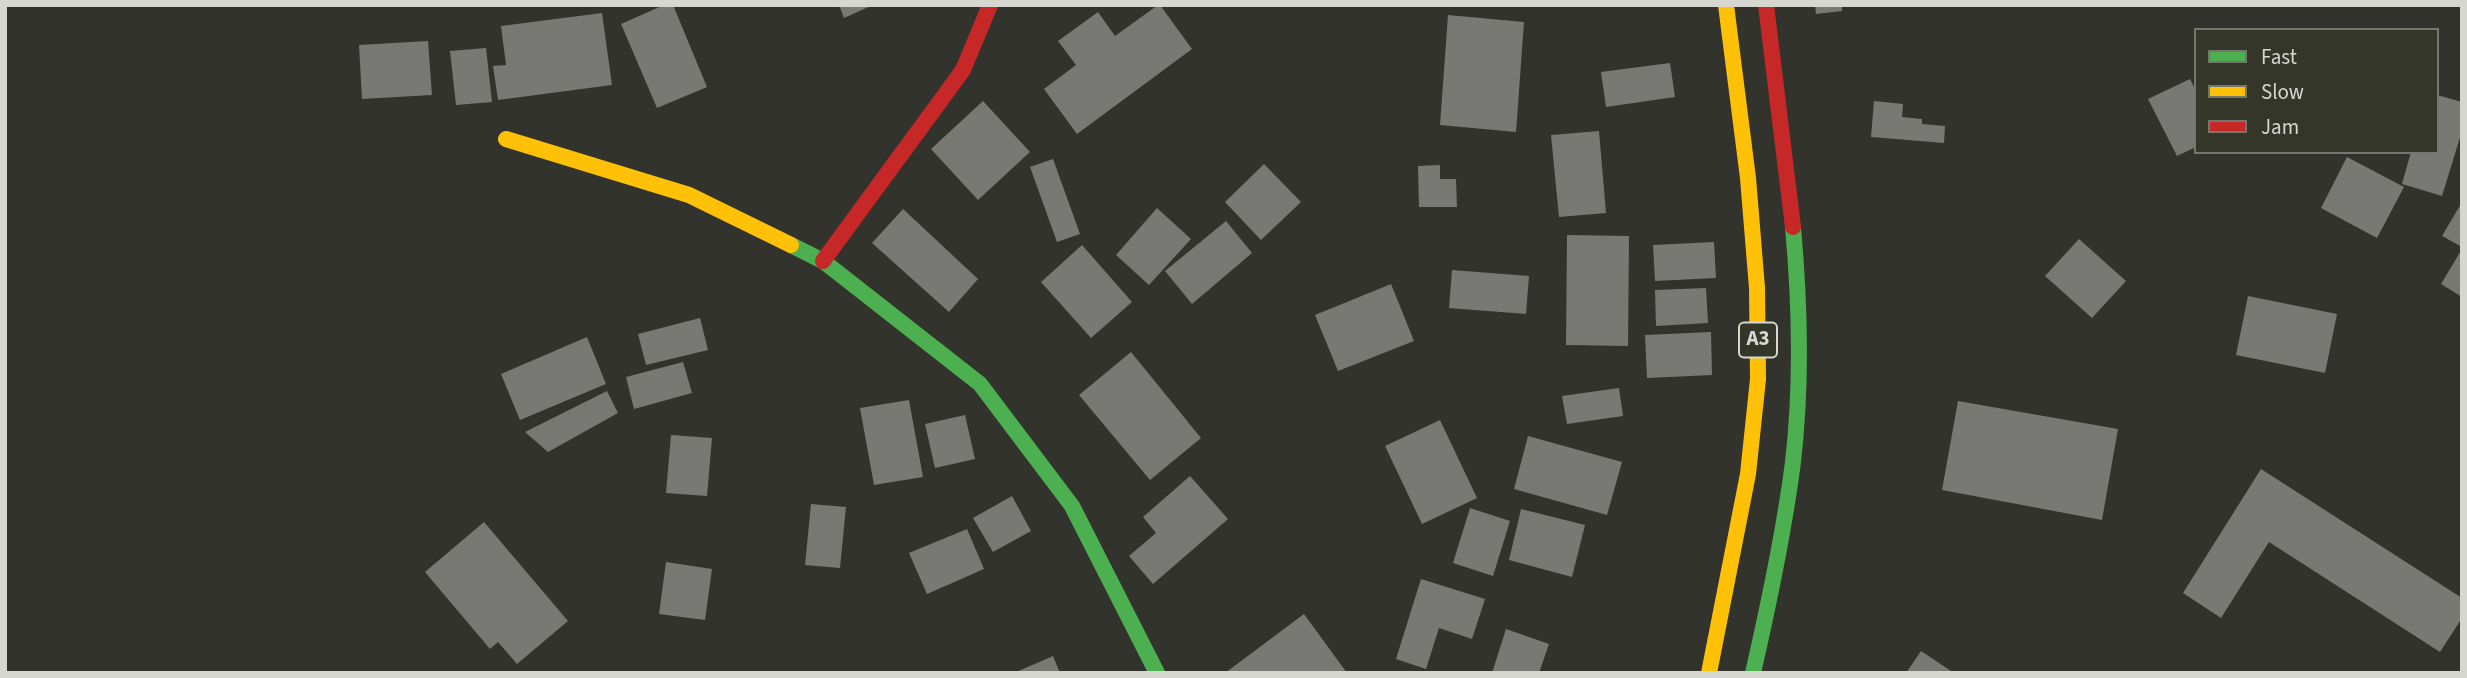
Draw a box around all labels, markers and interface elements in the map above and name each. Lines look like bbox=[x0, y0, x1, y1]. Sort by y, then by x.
legend bbox=[2194, 28, 2439, 154]
text: Fast bbox=[2261, 42, 2297, 72]
text: Slow bbox=[2261, 77, 2304, 107]
text: Jam bbox=[2261, 112, 2299, 142]
road number: A3 bbox=[1739, 322, 1777, 358]

